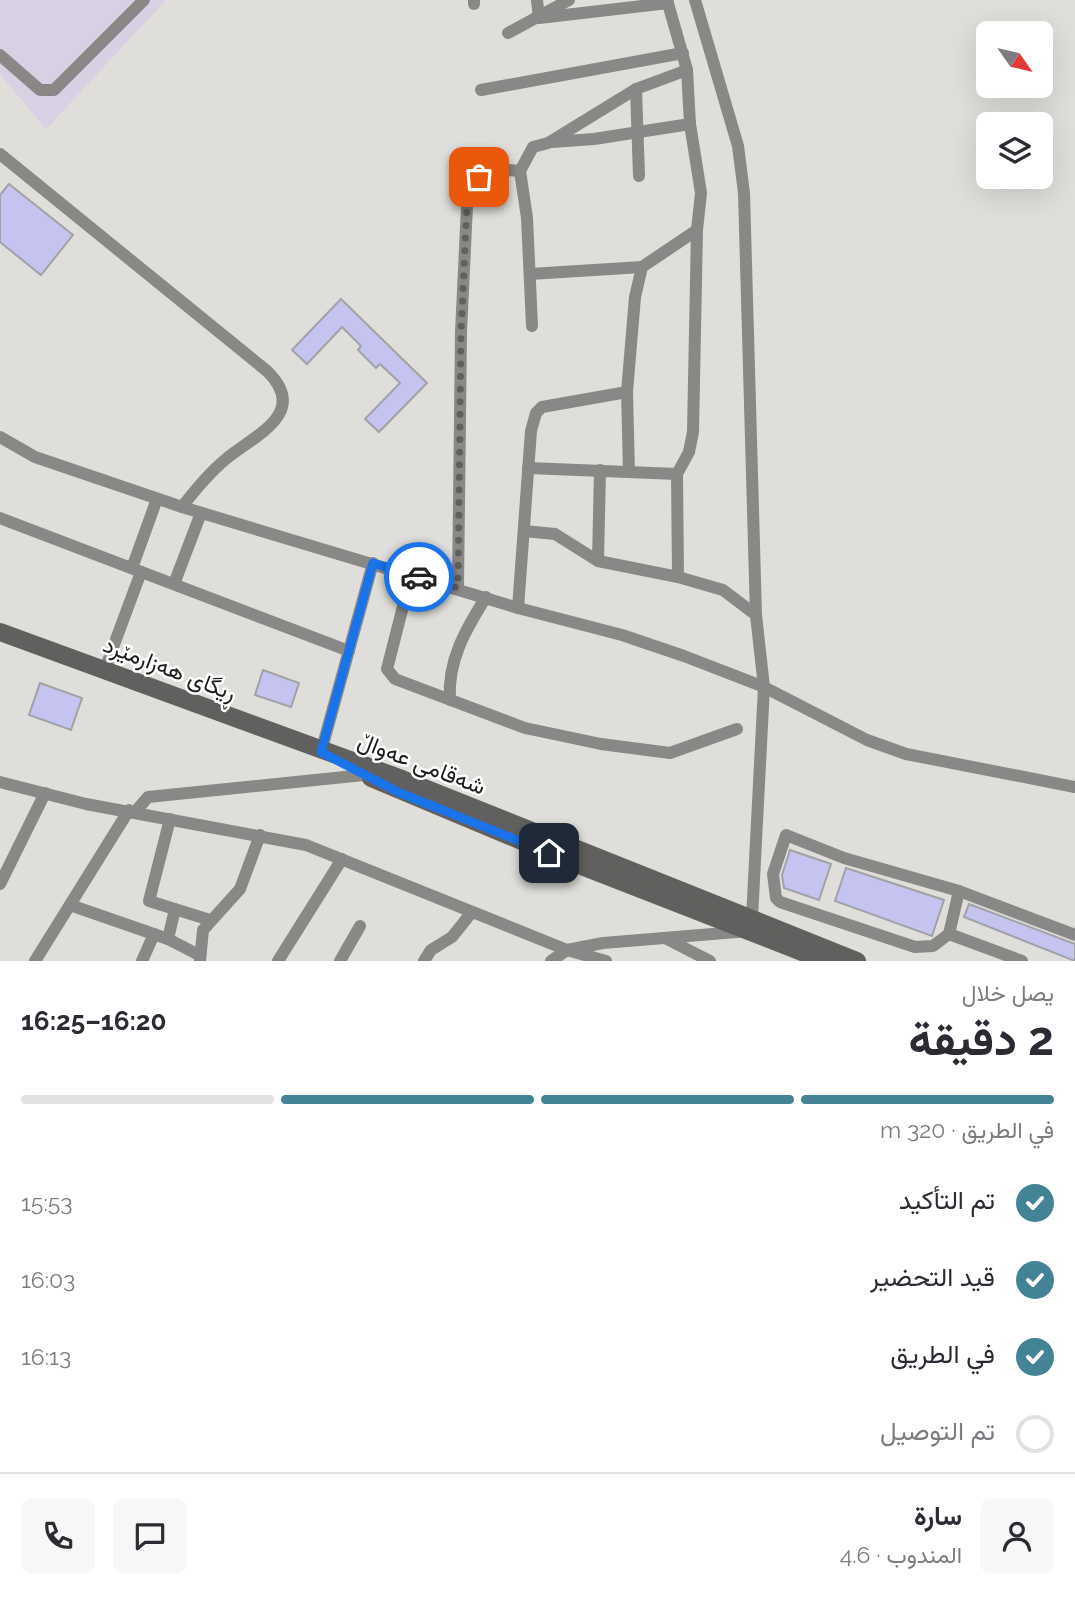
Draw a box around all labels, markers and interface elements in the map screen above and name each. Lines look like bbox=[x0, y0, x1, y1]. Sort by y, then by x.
north arrow bbox=[976, 21, 1054, 98]
map controls bbox=[976, 21, 1053, 189]
button: layers bbox=[976, 112, 1053, 189]
pin bbox=[449, 147, 509, 207]
icon: bag bbox=[460, 158, 498, 196]
courier bbox=[384, 542, 454, 612]
icon: car bbox=[400, 558, 438, 596]
street label: ڕیگای هەزارمێرد bbox=[98, 630, 240, 711]
street label: شەقامی عەواڵ bbox=[354, 726, 490, 802]
pin bbox=[519, 823, 579, 883]
icon: home bbox=[530, 834, 568, 872]
text: يصل خلال bbox=[962, 979, 1054, 1006]
text: 16:20–16:25 bbox=[21, 1006, 167, 1036]
text: 2 دقيقة bbox=[909, 1012, 1054, 1066]
text: في الطريق · 320 m bbox=[880, 1116, 1054, 1143]
icon: check bbox=[1016, 1184, 1054, 1222]
text: تم التأكيد bbox=[899, 1185, 995, 1215]
text: 15:53 bbox=[21, 1189, 73, 1216]
icon: check bbox=[1016, 1261, 1054, 1299]
text: قيد التحضير bbox=[870, 1262, 995, 1292]
text: 16:03 bbox=[21, 1266, 75, 1293]
icon: check bbox=[1016, 1338, 1054, 1376]
text: في الطريق bbox=[890, 1339, 995, 1369]
text: 16:13 bbox=[21, 1343, 71, 1370]
text: تم التوصيل bbox=[880, 1416, 995, 1446]
button: phone bbox=[21, 1499, 95, 1573]
button: chat bbox=[113, 1499, 187, 1573]
button: person bbox=[980, 1499, 1054, 1573]
text: سارة bbox=[914, 1501, 962, 1531]
text: المندوب · 4.6 bbox=[840, 1541, 962, 1568]

